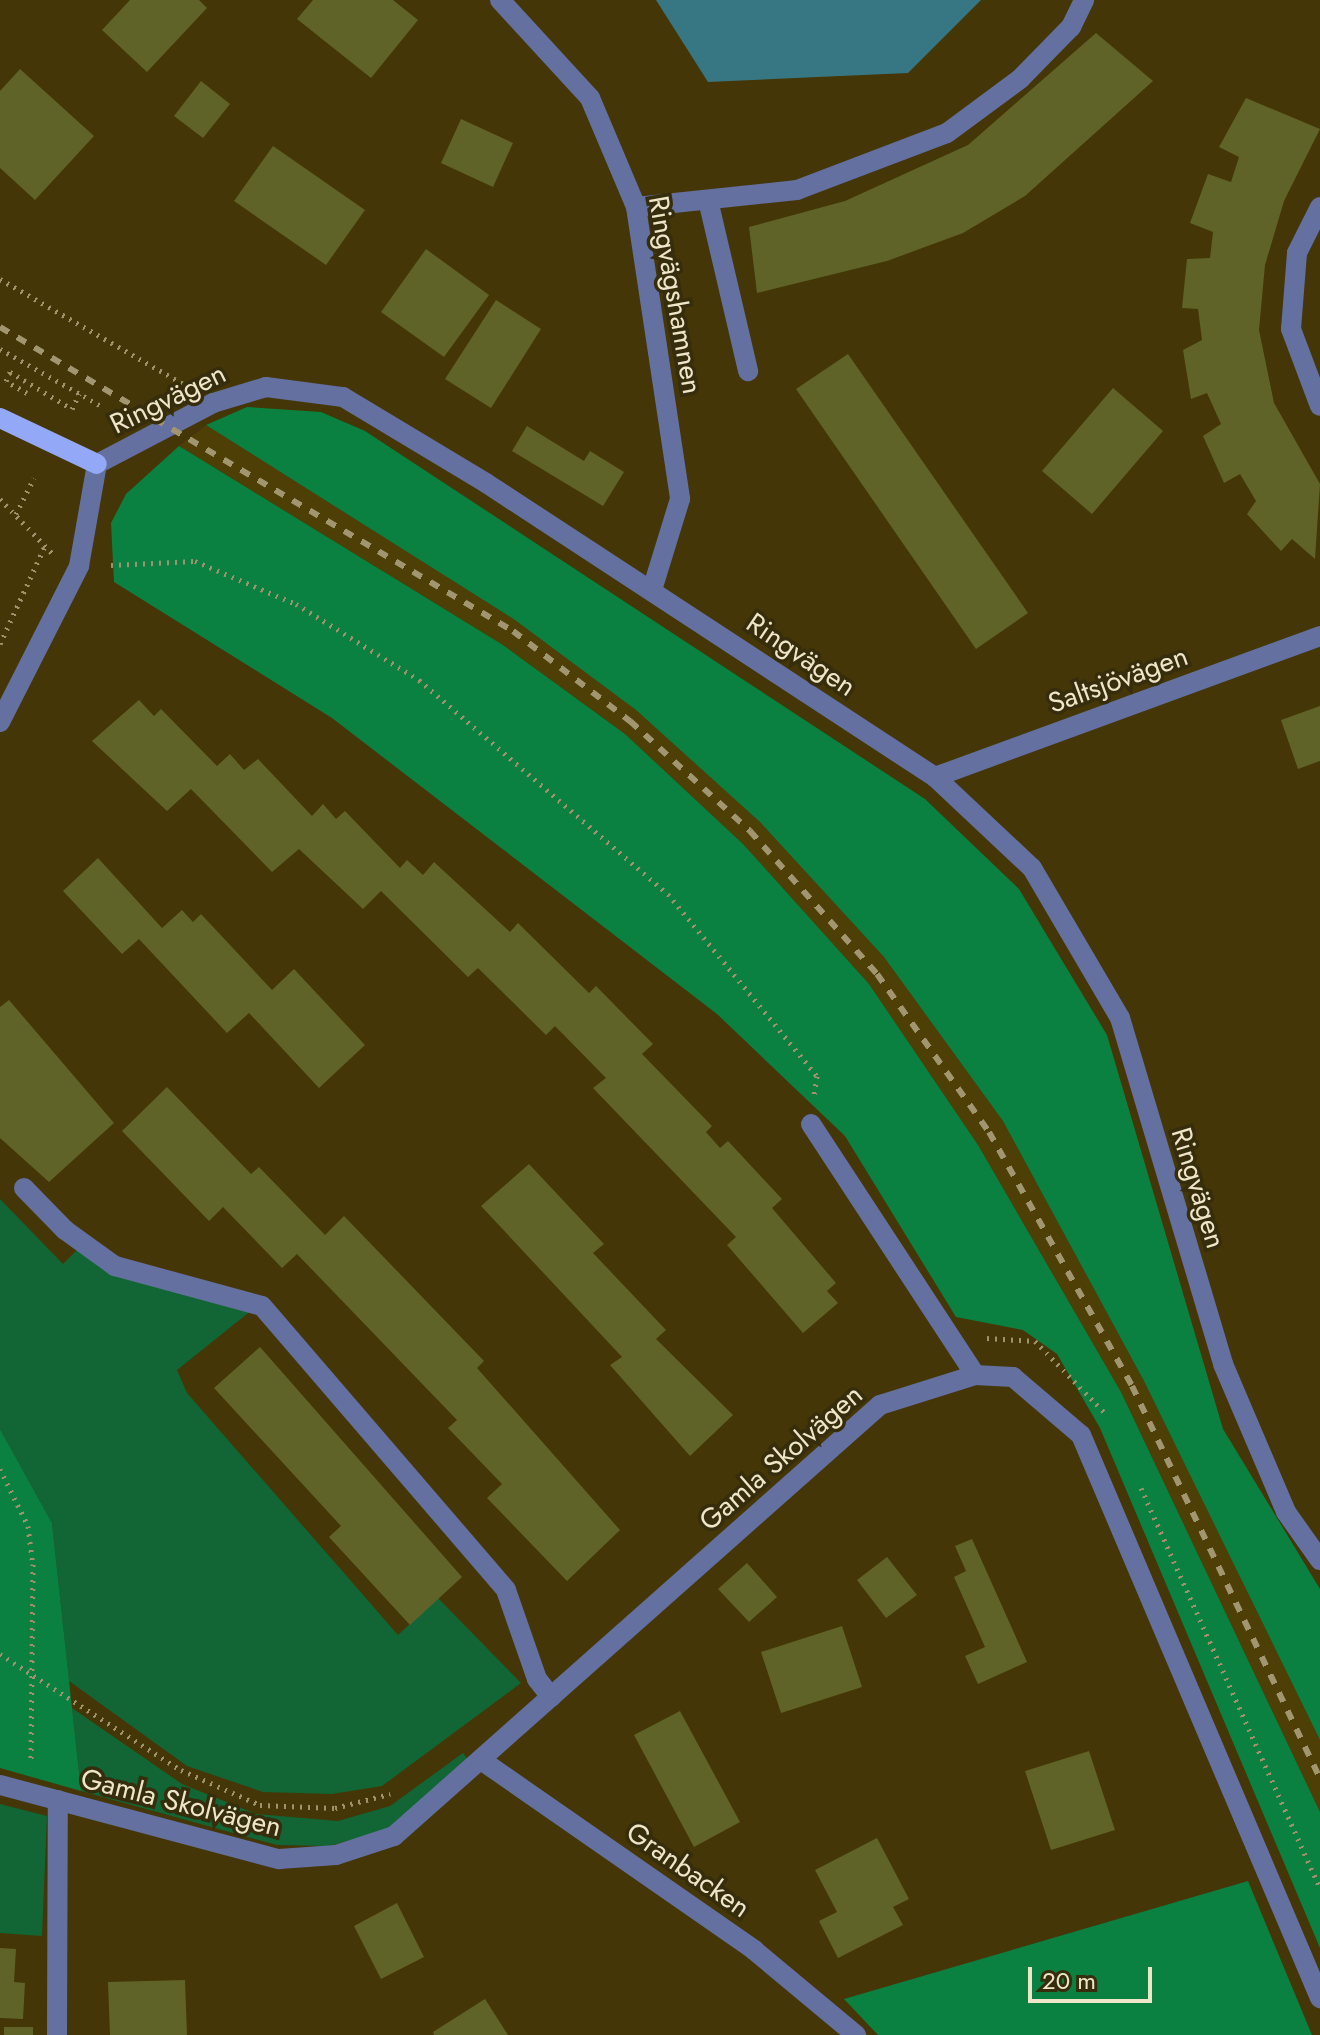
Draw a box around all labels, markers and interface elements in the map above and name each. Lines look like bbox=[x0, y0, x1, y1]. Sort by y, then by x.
street label: Ringvägshamnen bbox=[641, 193, 709, 397]
street label: Ringvägen bbox=[105, 357, 231, 441]
street label: Ringvägen bbox=[740, 606, 862, 704]
street label: Saltsjövägen bbox=[1044, 639, 1192, 721]
street label: Ringvägen bbox=[1164, 1124, 1232, 1252]
street label: Gamla Skolvägen bbox=[693, 1378, 869, 1538]
street label: Gamla Skolvägen bbox=[77, 1762, 285, 1844]
street label: Granbacken bbox=[620, 1815, 756, 1925]
scale bar bbox=[1032, 1951, 1156, 2001]
text: 20 m bbox=[1042, 1963, 1096, 1998]

